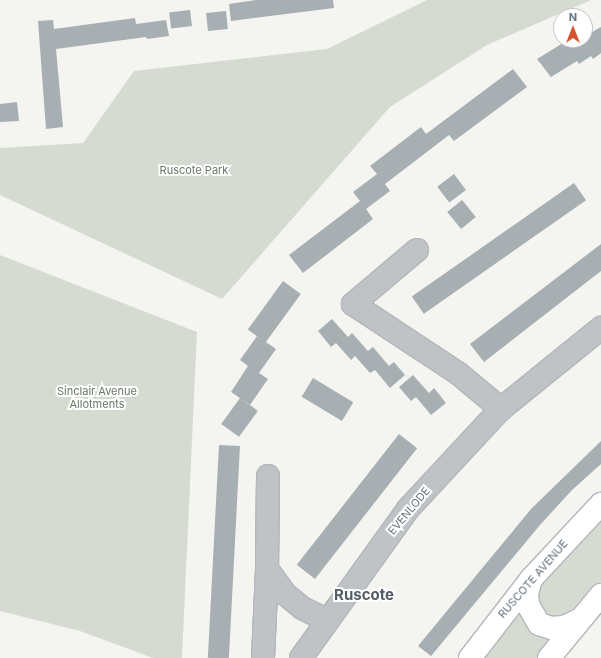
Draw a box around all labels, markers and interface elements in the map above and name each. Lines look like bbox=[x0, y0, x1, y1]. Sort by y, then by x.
north arrow bbox=[553, 8, 593, 48]
text: N bbox=[569, 10, 577, 24]
park label: Ruscote Park bbox=[160, 163, 228, 177]
park label: Sinclair Avenue Allotments bbox=[57, 385, 137, 411]
street label: EVENLODE bbox=[385, 485, 433, 537]
street label: RUSCOTE AVENUE bbox=[495, 537, 571, 621]
district label: Ruscote bbox=[334, 586, 394, 604]

